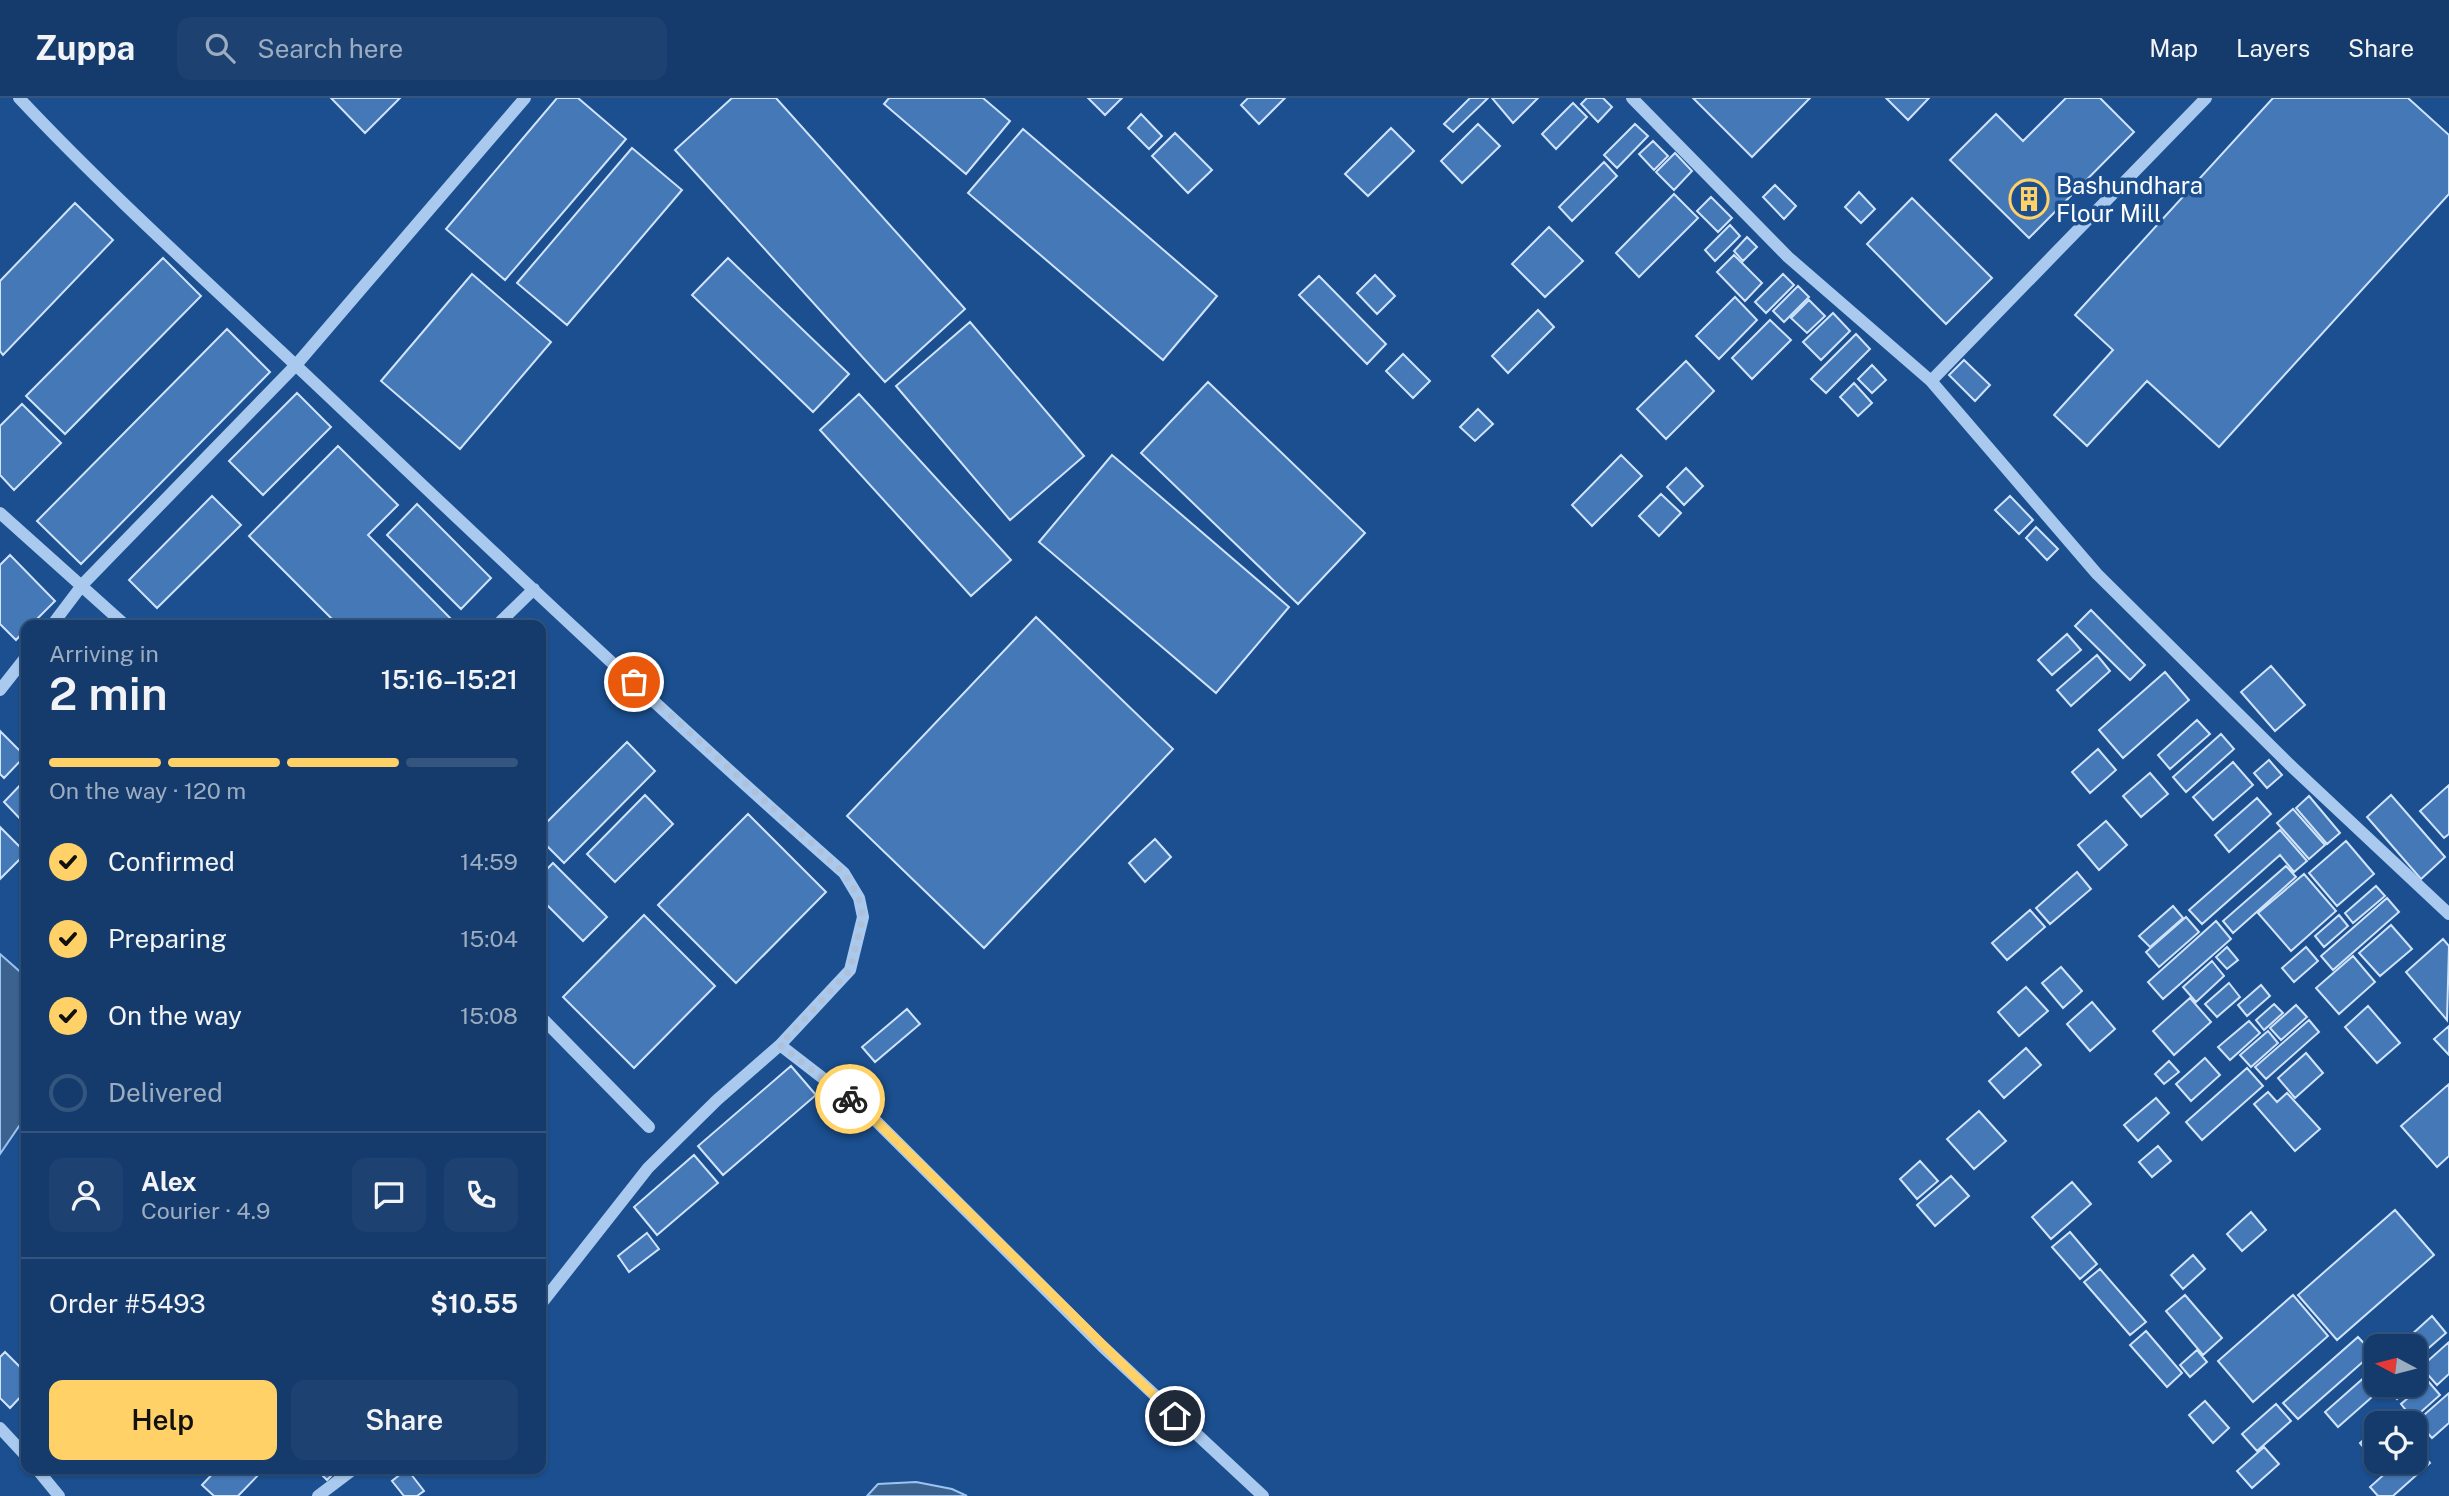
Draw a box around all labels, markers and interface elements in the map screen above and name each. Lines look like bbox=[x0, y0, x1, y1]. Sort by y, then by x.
search box bbox=[177, 17, 667, 80]
text: Zuppa bbox=[35, 29, 135, 67]
icon: search bbox=[201, 29, 239, 67]
text: Search here bbox=[257, 33, 403, 64]
text: Map bbox=[2149, 34, 2198, 62]
text: Layers bbox=[2236, 34, 2310, 62]
text: Share bbox=[2348, 34, 2414, 62]
place label: Bashundhara Flour Mill bbox=[2056, 171, 2203, 227]
building icon: Bashundhara Flour Mill bbox=[2008, 178, 2050, 220]
text: Arriving in bbox=[49, 640, 159, 667]
pin bbox=[604, 652, 664, 712]
icon: bag bbox=[615, 663, 653, 701]
text: 15:16–15:21 bbox=[381, 664, 518, 695]
text: 2 min bbox=[49, 666, 168, 720]
text: On the way · 120 m bbox=[49, 777, 246, 804]
icon: check bbox=[49, 843, 87, 881]
text: Confirmed bbox=[108, 846, 235, 877]
text: 14:59 bbox=[460, 848, 518, 875]
icon: check bbox=[49, 920, 87, 958]
text: Preparing bbox=[108, 923, 227, 954]
text: 15:04 bbox=[460, 925, 518, 952]
icon: check bbox=[49, 997, 87, 1035]
text: On the way bbox=[108, 1000, 242, 1031]
text: 15:08 bbox=[460, 1002, 518, 1029]
courier bbox=[815, 1064, 885, 1134]
text: Delivered bbox=[108, 1077, 223, 1108]
icon: bike bbox=[831, 1080, 869, 1118]
button: person bbox=[49, 1158, 123, 1232]
button: chat bbox=[352, 1158, 426, 1232]
button: phone bbox=[444, 1158, 518, 1232]
text: Alex bbox=[141, 1166, 197, 1197]
text: Courier · 4.9 bbox=[141, 1197, 270, 1224]
text: Order #5493 bbox=[49, 1288, 206, 1319]
text: $10.55 bbox=[430, 1288, 518, 1319]
north arrow bbox=[2364, 1334, 2427, 1396]
map controls bbox=[2364, 1334, 2427, 1474]
button: Help bbox=[49, 1380, 277, 1460]
button: Share bbox=[291, 1380, 518, 1460]
pin bbox=[1145, 1386, 1205, 1446]
icon: home bbox=[1156, 1397, 1194, 1435]
button: locate bbox=[2364, 1411, 2427, 1474]

